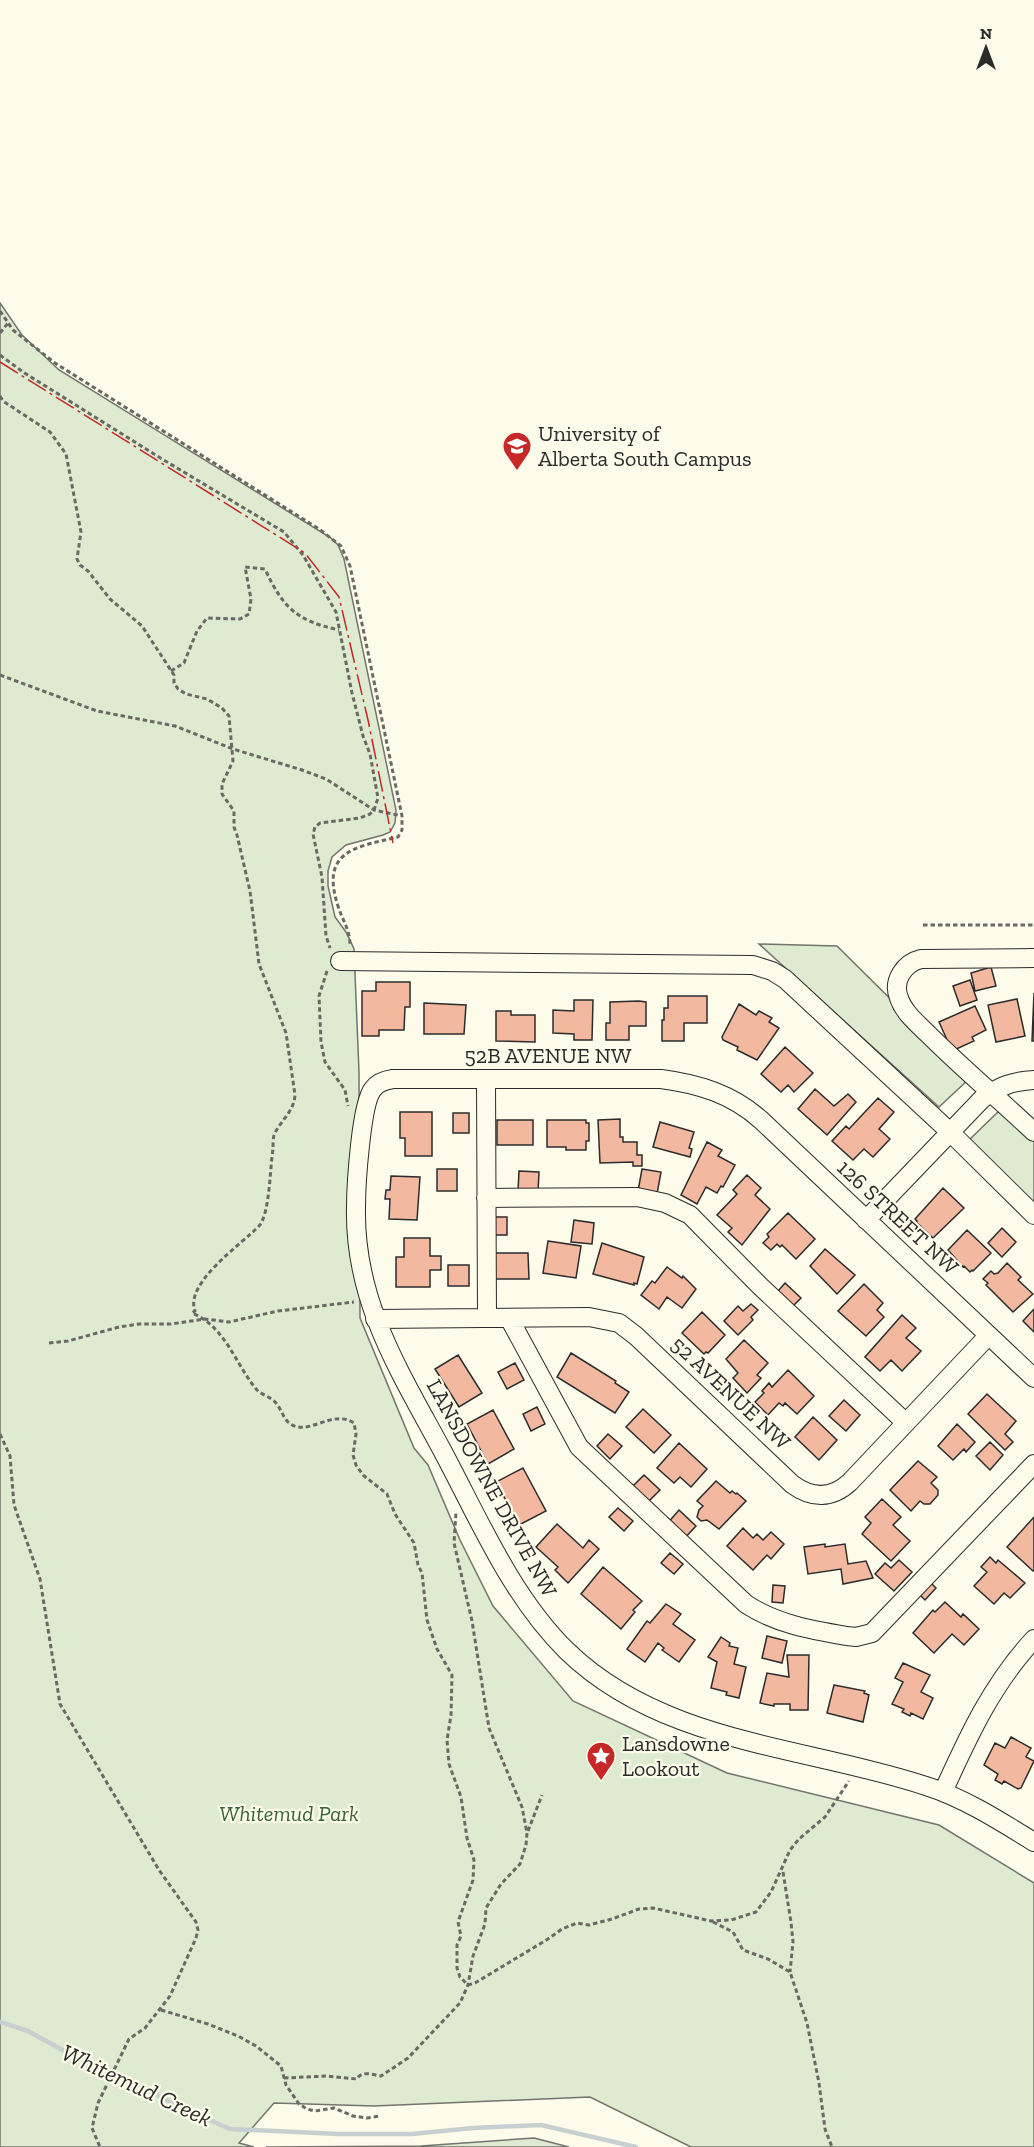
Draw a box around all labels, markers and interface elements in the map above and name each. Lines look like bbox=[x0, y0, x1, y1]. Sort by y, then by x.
north arrow bbox=[956, 18, 1016, 78]
text: N bbox=[980, 24, 992, 43]
place label: University of Alberta South Campus bbox=[538, 420, 752, 472]
school or university icon: University of Alberta South Campus bbox=[501, 430, 533, 472]
street label: 52B AVENUE NW bbox=[465, 1042, 632, 1069]
street label: 126 STREET NW bbox=[832, 1154, 965, 1280]
street label: 52 AVENUE NW bbox=[666, 1331, 797, 1456]
street label: LANSDOWNE DRIVE NW bbox=[421, 1374, 563, 1602]
place label: Lansdowne Lookout bbox=[622, 1730, 730, 1782]
place icon: Lansdowne Lookout bbox=[585, 1740, 617, 1782]
park label: Whitemud Park bbox=[219, 1800, 359, 1827]
water label: Whitemud Creek bbox=[57, 2037, 217, 2133]

